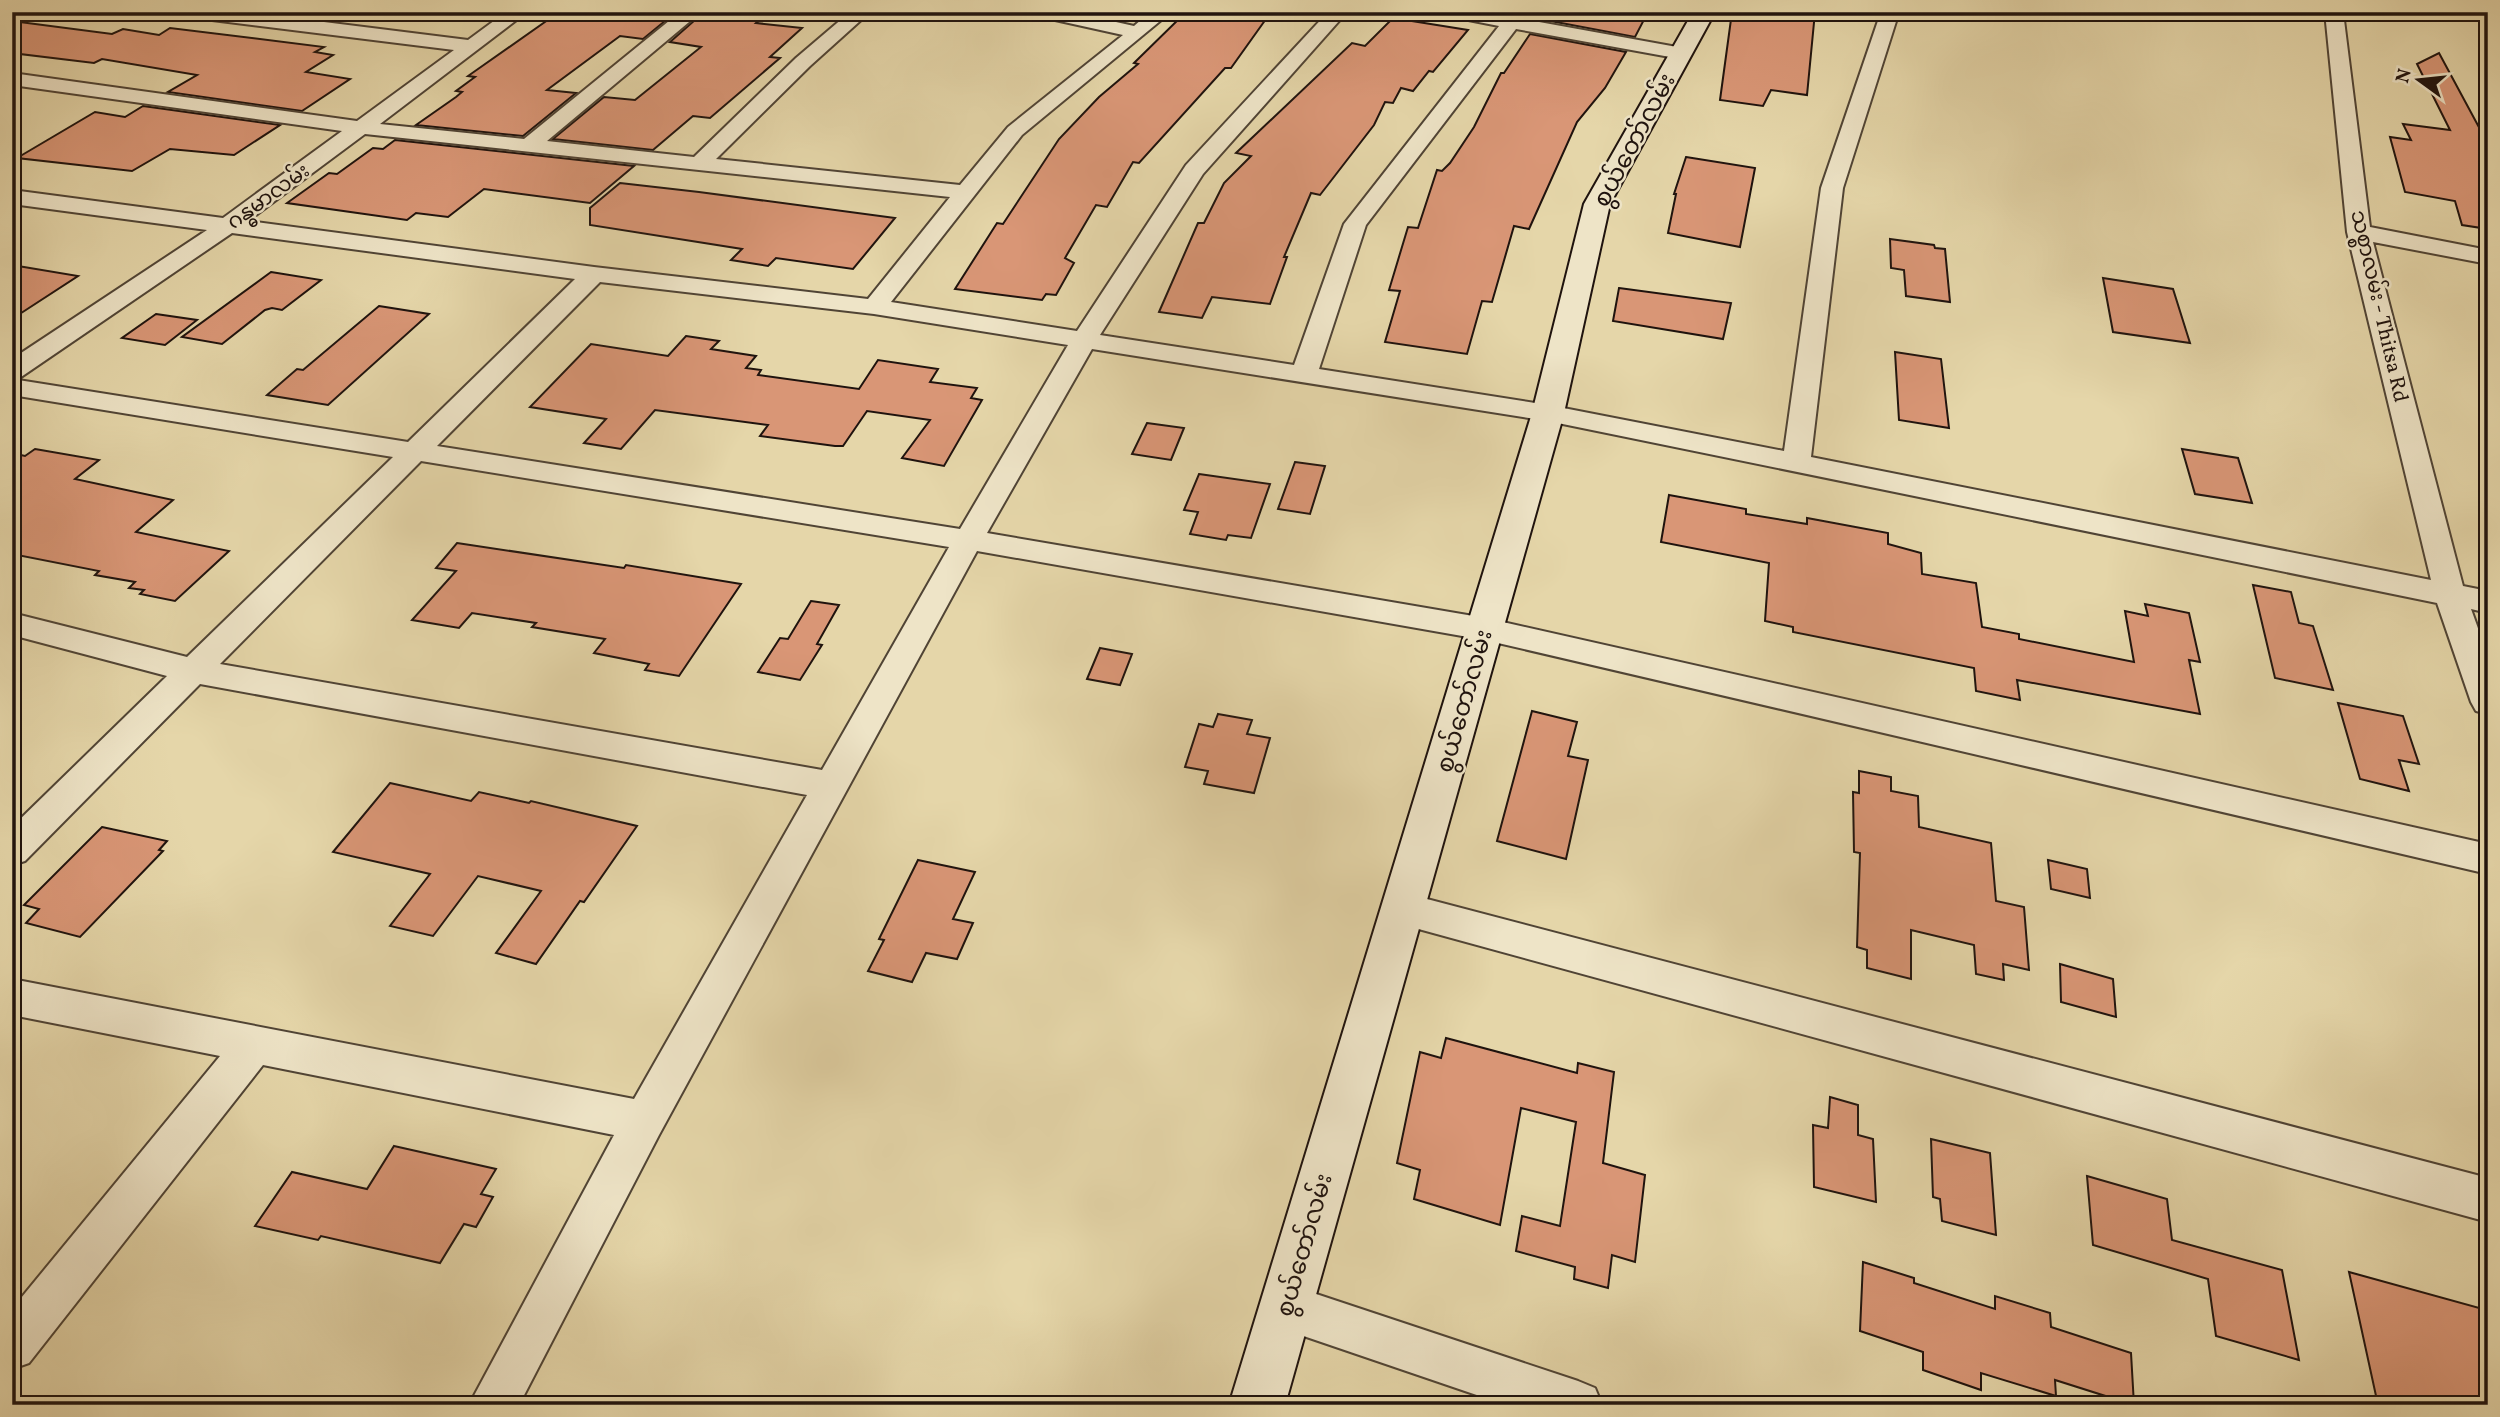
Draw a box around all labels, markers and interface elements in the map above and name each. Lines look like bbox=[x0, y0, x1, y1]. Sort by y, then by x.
north arrow bbox=[2384, 46, 2454, 116]
text: N bbox=[2390, 66, 2419, 86]
street label: စွယ်တော်လမ်း bbox=[1585, 67, 1685, 214]
street label: ဂန္ဓမာလမ်း bbox=[220, 155, 317, 238]
street label: သစ္စာလမ်း - Thitsa Rd bbox=[2341, 207, 2418, 406]
street label: စွယ်တော်လမ်း bbox=[1428, 626, 1503, 777]
street label: စွယ်တော်လမ်း bbox=[1268, 1170, 1343, 1321]

